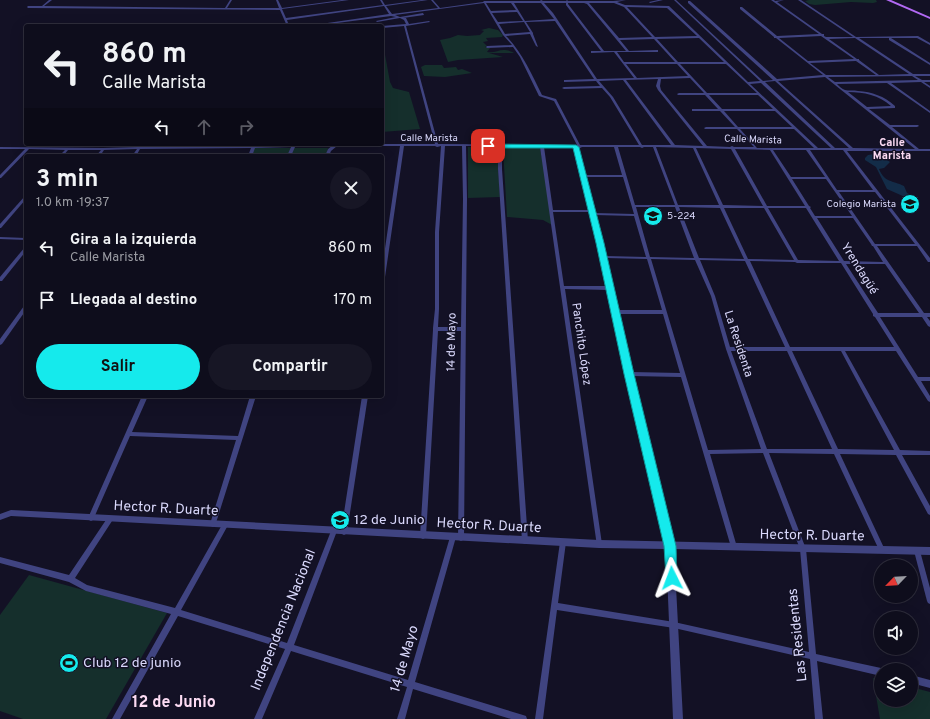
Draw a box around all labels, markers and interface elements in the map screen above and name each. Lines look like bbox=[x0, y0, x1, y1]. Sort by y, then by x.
text: 860 m bbox=[102, 37, 187, 73]
icon: left bbox=[36, 40, 88, 92]
text: Calle Marista bbox=[102, 72, 206, 95]
icon: left bbox=[151, 116, 173, 138]
icon: ahead bbox=[193, 116, 215, 138]
icon: right bbox=[235, 116, 257, 138]
pin bbox=[471, 129, 505, 163]
street label: Calle Marista bbox=[400, 132, 458, 145]
street label: Calle Marista bbox=[724, 132, 782, 148]
icon: arrive bbox=[477, 135, 499, 157]
district label: Calle Marista bbox=[873, 136, 911, 163]
text: 3 min bbox=[36, 165, 98, 195]
button: close bbox=[330, 167, 372, 209]
school or university icon: Colegio Marista bbox=[899, 193, 921, 215]
text: 1.0 km · 19:37 bbox=[36, 195, 109, 211]
place label: Colegio Marista bbox=[827, 198, 896, 211]
school or university icon: 5-224 bbox=[642, 205, 664, 227]
place label: 5-224 bbox=[667, 210, 696, 223]
text: Gira a la izquierda bbox=[70, 231, 197, 250]
icon: left bbox=[36, 237, 58, 259]
text: 860 m bbox=[328, 239, 372, 258]
street label: Yrendagüé bbox=[837, 240, 881, 298]
text: Calle Marista bbox=[70, 250, 145, 266]
icon: arrive bbox=[36, 289, 58, 311]
text: Llegada al destino bbox=[70, 291, 197, 310]
text: 170 m bbox=[333, 291, 372, 310]
street label: Panchito López bbox=[567, 302, 595, 386]
street label: La Residenta bbox=[720, 309, 756, 379]
street label: 14 de Mayo bbox=[443, 312, 461, 372]
button: Salir bbox=[36, 344, 200, 390]
button: Compartir bbox=[208, 344, 372, 390]
street label: Hector R. Duarte bbox=[113, 498, 219, 520]
school or university icon: 12 de Junio bbox=[329, 509, 351, 531]
place label: 12 de Junio bbox=[354, 512, 425, 529]
street label: Hector R. Duarte bbox=[436, 515, 542, 537]
street label: Hector R. Duarte bbox=[759, 527, 865, 545]
street label: Independencia Nacional bbox=[248, 547, 320, 693]
position arrow bbox=[651, 557, 693, 599]
north arrow bbox=[874, 559, 918, 603]
map controls bbox=[874, 559, 918, 707]
street label: Las Residentas bbox=[785, 587, 811, 683]
button: sound bbox=[874, 611, 918, 655]
street label: 14 de Mayo bbox=[387, 623, 423, 694]
sports icon: Club 12 de junio bbox=[58, 652, 80, 674]
place label: Club 12 de junio bbox=[83, 655, 182, 672]
button: layers bbox=[874, 663, 918, 707]
district label: 12 de Junio bbox=[132, 693, 216, 713]

